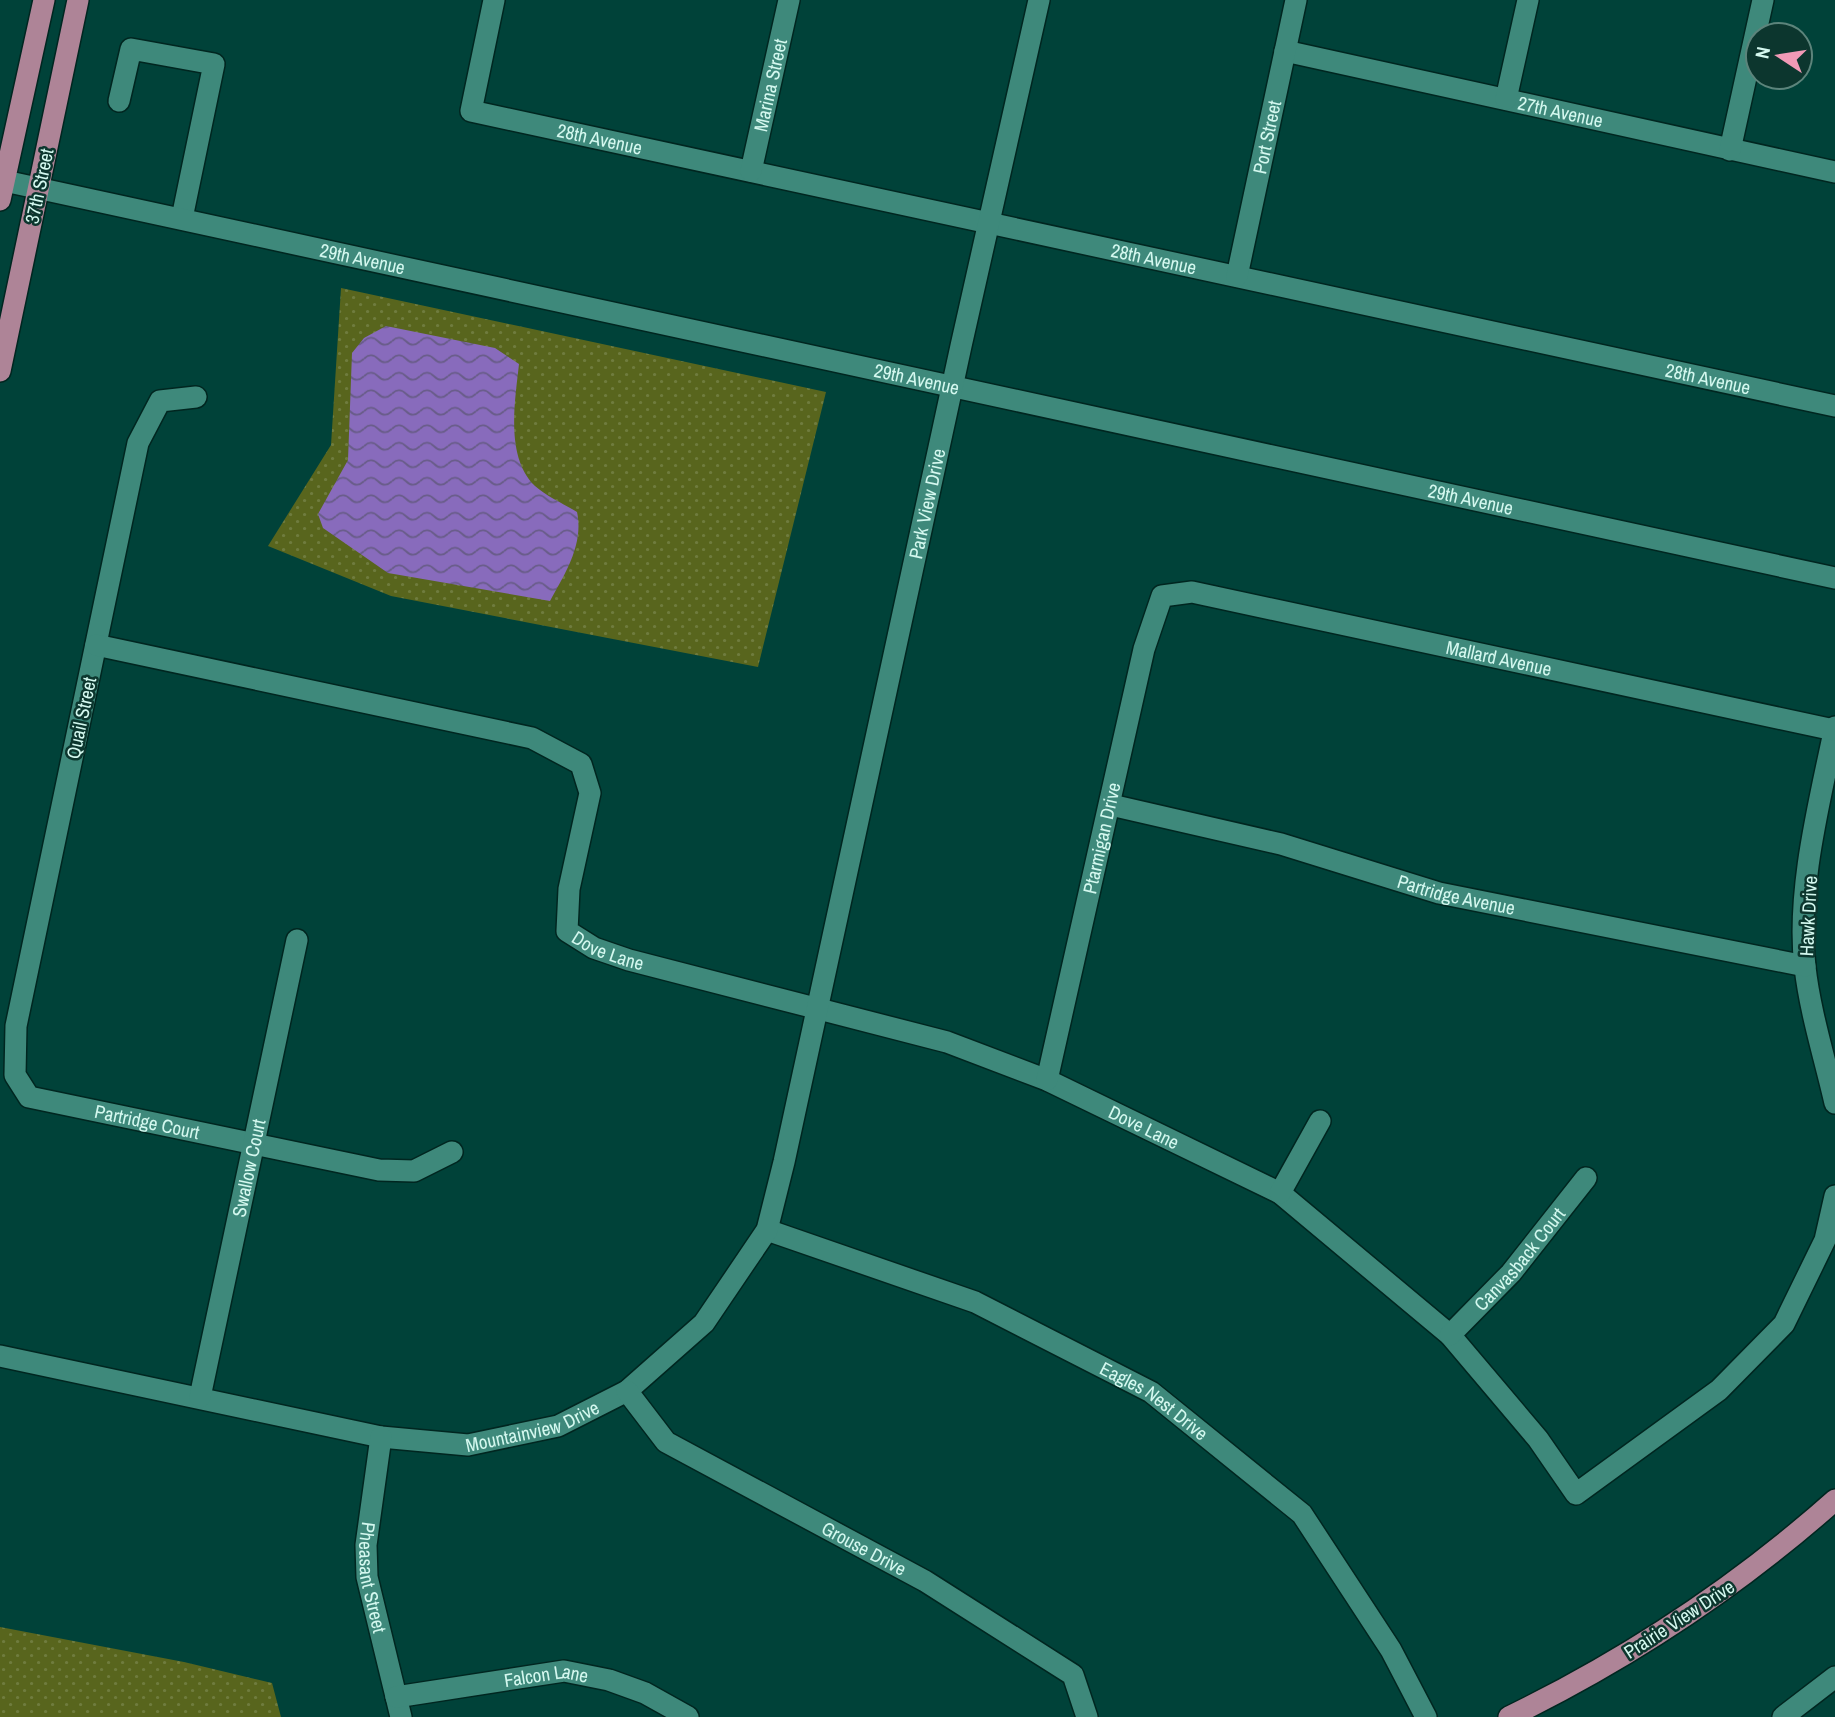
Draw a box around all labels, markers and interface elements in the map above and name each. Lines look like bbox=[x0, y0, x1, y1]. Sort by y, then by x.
north arrow bbox=[1744, 21, 1814, 91]
street label: Marina Street bbox=[747, 36, 793, 134]
text: N bbox=[1748, 44, 1776, 61]
street label: 27th Avenue bbox=[1515, 90, 1605, 134]
street label: Port Street bbox=[1246, 97, 1287, 176]
street label: 28th Avenue bbox=[555, 117, 645, 161]
street label: 37th Street bbox=[18, 145, 60, 226]
street label: 29th Avenue bbox=[318, 237, 408, 281]
street label: 28th Avenue bbox=[1109, 237, 1199, 281]
street label: 29th Avenue bbox=[872, 357, 962, 401]
street label: 28th Avenue bbox=[1663, 357, 1753, 400]
street label: Park View Drive bbox=[902, 446, 951, 561]
street label: 29th Avenue bbox=[1426, 477, 1516, 521]
street label: Mallard Avenue bbox=[1444, 634, 1554, 682]
street label: Quail Street bbox=[60, 674, 102, 761]
street label: Ptarmigan Drive bbox=[1076, 780, 1127, 896]
street label: Partridge Avenue bbox=[1394, 868, 1517, 921]
street label: Hawk Drive bbox=[1793, 875, 1823, 957]
street label: Dove Lane bbox=[567, 924, 647, 976]
street label: Partridge Court bbox=[92, 1098, 203, 1145]
street label: Dove Lane bbox=[1104, 1099, 1184, 1155]
street label: Swallow Court bbox=[226, 1116, 272, 1220]
street label: Canvasback Court bbox=[1468, 1202, 1571, 1316]
street label: Eagles Nest Drive bbox=[1096, 1355, 1214, 1446]
street label: Mountainview Drive bbox=[463, 1394, 604, 1458]
street label: Grouse Drive bbox=[817, 1515, 911, 1582]
street label: Pheasant Street bbox=[353, 1520, 393, 1636]
street label: Prairie View Drive bbox=[1619, 1574, 1739, 1664]
street label: Falcon Lane bbox=[502, 1658, 591, 1693]

